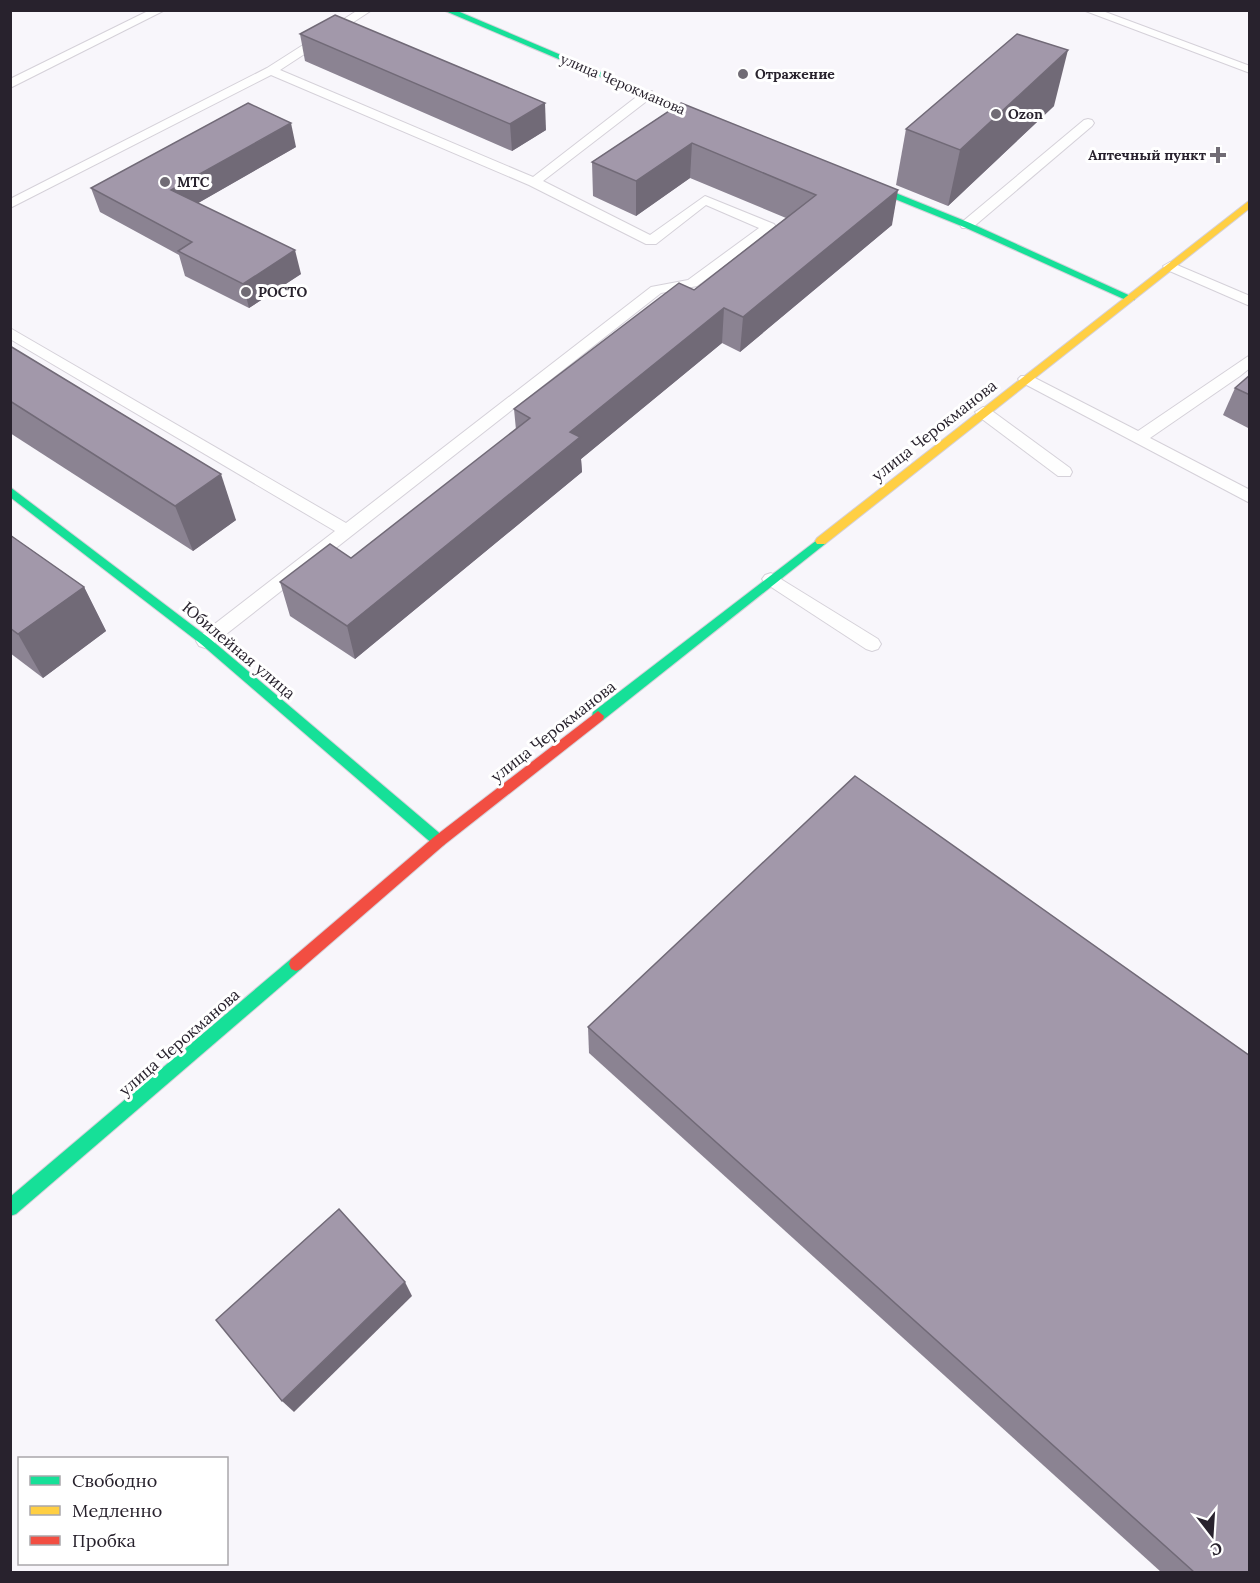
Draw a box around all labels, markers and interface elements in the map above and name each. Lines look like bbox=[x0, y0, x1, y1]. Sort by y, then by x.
street label: улица Черокманова bbox=[558, 50, 688, 118]
place label: Отражение bbox=[755, 65, 835, 83]
marker: Отражение bbox=[736, 67, 750, 81]
place label: Ozon bbox=[1008, 105, 1043, 123]
marker: Ozon bbox=[989, 107, 1003, 121]
place label: Аптечный пункт bbox=[1088, 146, 1207, 164]
marker: Аптечный пункт bbox=[1211, 148, 1225, 162]
place label: МТС bbox=[177, 173, 210, 191]
marker: МТС bbox=[158, 175, 172, 189]
place label: РОСТО bbox=[258, 283, 307, 301]
marker: РОСТО bbox=[239, 285, 253, 299]
street label: улица Черокманова bbox=[867, 375, 1001, 485]
street label: Юбилейная улица bbox=[178, 597, 300, 703]
street label: улица Черокманова bbox=[486, 676, 620, 786]
street label: улица Черокманова bbox=[115, 984, 243, 1100]
legend bbox=[18, 1457, 228, 1565]
text: Свободно bbox=[72, 1469, 157, 1492]
text: Медленно bbox=[72, 1499, 162, 1522]
north arrow bbox=[1182, 1505, 1242, 1565]
text: Пробка bbox=[72, 1529, 136, 1552]
text: С bbox=[1208, 1538, 1225, 1561]

